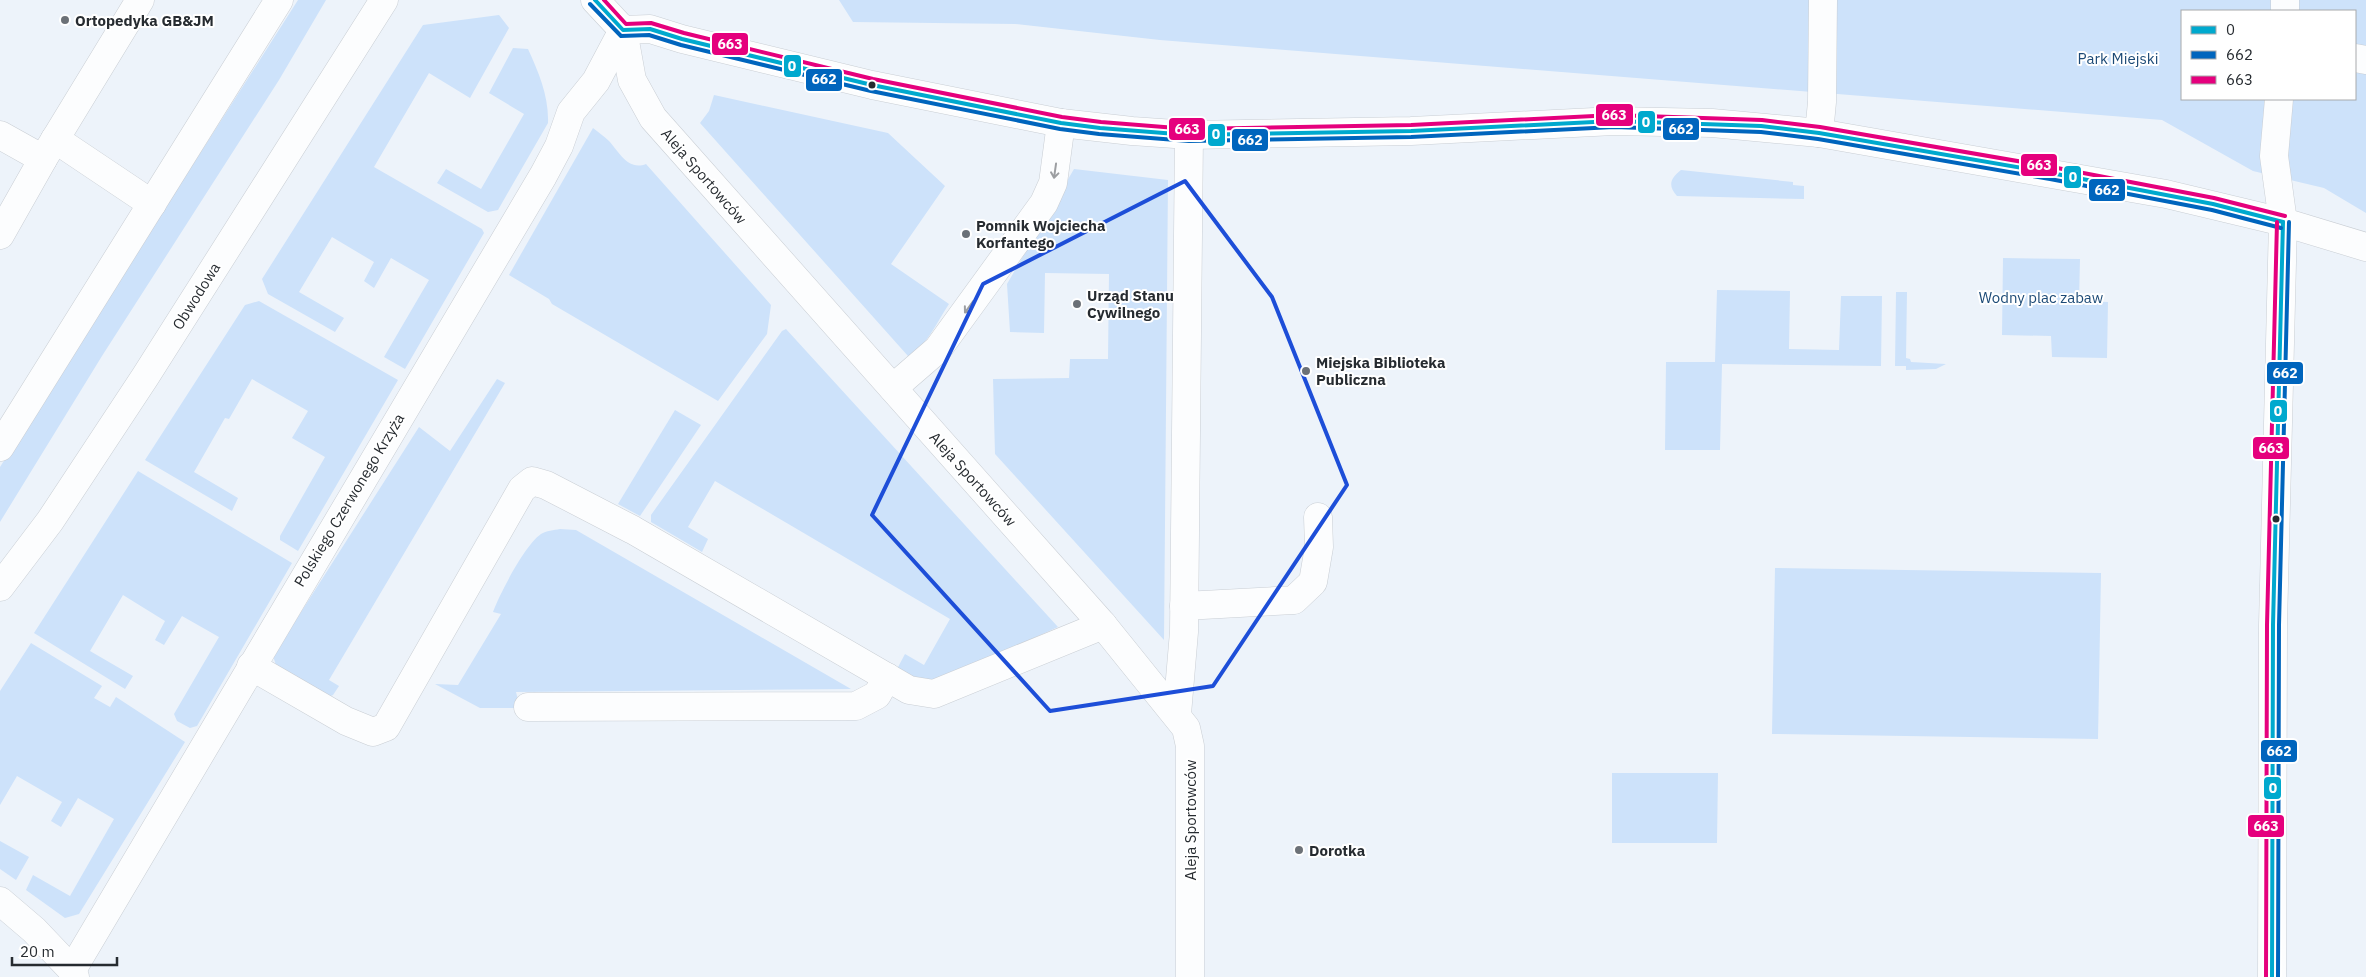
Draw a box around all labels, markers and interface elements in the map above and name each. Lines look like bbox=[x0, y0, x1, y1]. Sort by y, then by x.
legend bbox=[2181, 10, 2356, 100]
place label: Ortopedyka GB&JM bbox=[75, 11, 214, 30]
marker: Ortopedyka GB&JM bbox=[59, 14, 71, 26]
text: 0 bbox=[2226, 20, 2235, 39]
line badge: 663 bbox=[711, 32, 749, 56]
text: 663 bbox=[717, 35, 743, 53]
text: 662 bbox=[2226, 45, 2253, 64]
park label: Park Miejski bbox=[2078, 49, 2158, 68]
line badge: 0 bbox=[783, 54, 802, 78]
text: 0 bbox=[788, 57, 796, 75]
line badge: 662 bbox=[805, 68, 843, 92]
text: 662 bbox=[811, 70, 837, 88]
text: 663 bbox=[2226, 70, 2253, 89]
unlabelled marker bbox=[867, 80, 877, 90]
line badge: 663 bbox=[1595, 103, 1634, 127]
text: 663 bbox=[1601, 106, 1627, 124]
line badge: 0 bbox=[1637, 110, 1656, 134]
text: 0 bbox=[1642, 113, 1650, 131]
line badge: 663 bbox=[1168, 117, 1206, 141]
line badge: 662 bbox=[1662, 117, 1700, 141]
text: 663 bbox=[1174, 120, 1200, 138]
text: 662 bbox=[1668, 120, 1694, 138]
line badge: 0 bbox=[1207, 123, 1226, 147]
street label: Aleja Sportowców bbox=[657, 124, 751, 228]
text: 0 bbox=[1212, 125, 1220, 143]
line badge: 662 bbox=[1231, 128, 1269, 152]
text: 662 bbox=[1237, 131, 1263, 149]
line badge: 663 bbox=[2020, 153, 2058, 177]
text: 663 bbox=[2026, 156, 2052, 174]
one-way arrow bbox=[1049, 162, 1059, 178]
line badge: 0 bbox=[2063, 165, 2082, 189]
text: 0 bbox=[2069, 168, 2077, 186]
line badge: 662 bbox=[2088, 178, 2126, 202]
text: 662 bbox=[2094, 181, 2120, 199]
place label: Pomnik Wojciecha Korfantego bbox=[976, 216, 1106, 252]
marker: Pomnik Wojciecha Korfantego bbox=[960, 228, 972, 240]
street label: Obwodowa bbox=[168, 259, 224, 333]
place label: Urząd Stanu Cywilnego bbox=[1087, 286, 1174, 322]
park label: Wodny plac zabaw bbox=[1979, 288, 2104, 307]
marker: Urząd Stanu Cywilnego bbox=[1071, 298, 1083, 310]
one-way arrow bbox=[963, 300, 974, 313]
place label: Miejska Biblioteka Publiczna bbox=[1316, 353, 1446, 389]
line badge: 662 bbox=[2266, 361, 2304, 385]
text: 662 bbox=[2272, 364, 2298, 382]
marker: Miejska Biblioteka Publiczna bbox=[1300, 365, 1312, 377]
line badge: 0 bbox=[2269, 399, 2288, 423]
text: 0 bbox=[2274, 402, 2282, 420]
street label: Polskiego Czerwonego Krzyża bbox=[290, 410, 408, 590]
street label: Aleja Sportowców bbox=[925, 428, 1021, 531]
line badge: 663 bbox=[2252, 436, 2290, 460]
text: 663 bbox=[2258, 439, 2284, 457]
unlabelled marker bbox=[2271, 514, 2281, 524]
line badge: 662 bbox=[2260, 739, 2298, 763]
text: 662 bbox=[2266, 742, 2292, 760]
street label: Aleja Sportowców bbox=[1181, 759, 1200, 880]
line badge: 0 bbox=[2263, 776, 2282, 800]
text: 0 bbox=[2269, 779, 2277, 797]
line badge: 663 bbox=[2247, 814, 2285, 838]
text: 663 bbox=[2253, 817, 2279, 835]
place label: Dorotka bbox=[1309, 841, 1366, 860]
marker: Dorotka bbox=[1293, 844, 1305, 856]
scale bar bbox=[12, 934, 118, 966]
text: 20 m bbox=[20, 942, 55, 961]

